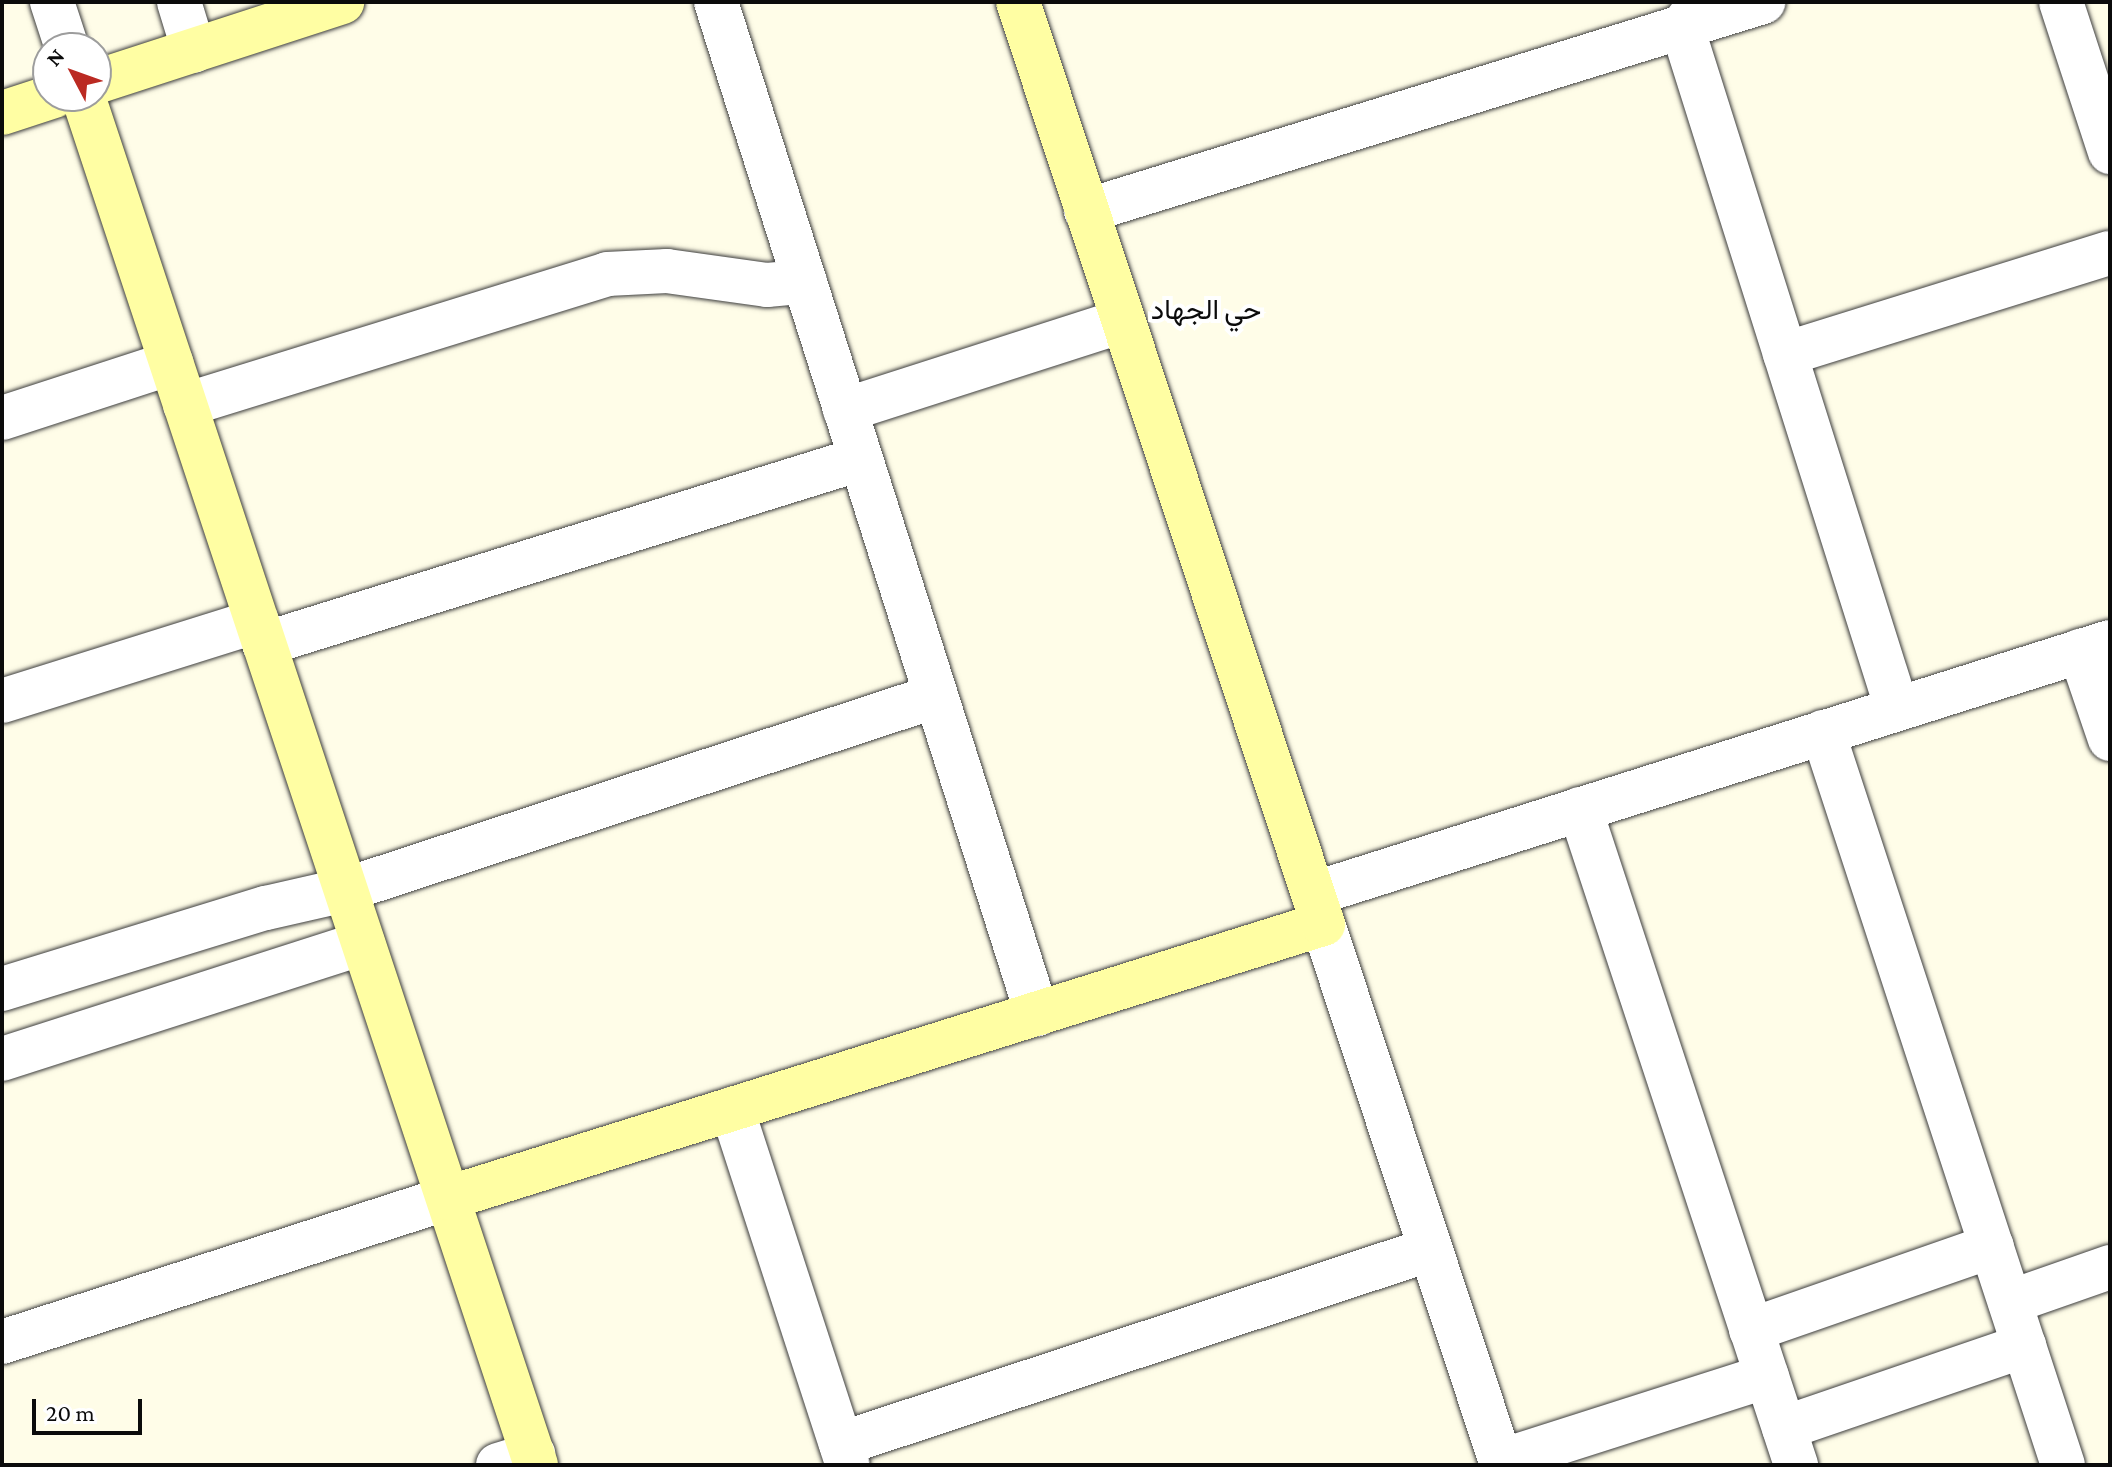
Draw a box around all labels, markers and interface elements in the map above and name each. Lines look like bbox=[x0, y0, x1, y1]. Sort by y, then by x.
north arrow bbox=[32, 32, 112, 112]
text: N bbox=[41, 43, 69, 71]
district label: حي الجهاد bbox=[1151, 293, 1261, 327]
scale bar bbox=[36, 1383, 146, 1433]
text: 20 m bbox=[46, 1399, 95, 1426]

